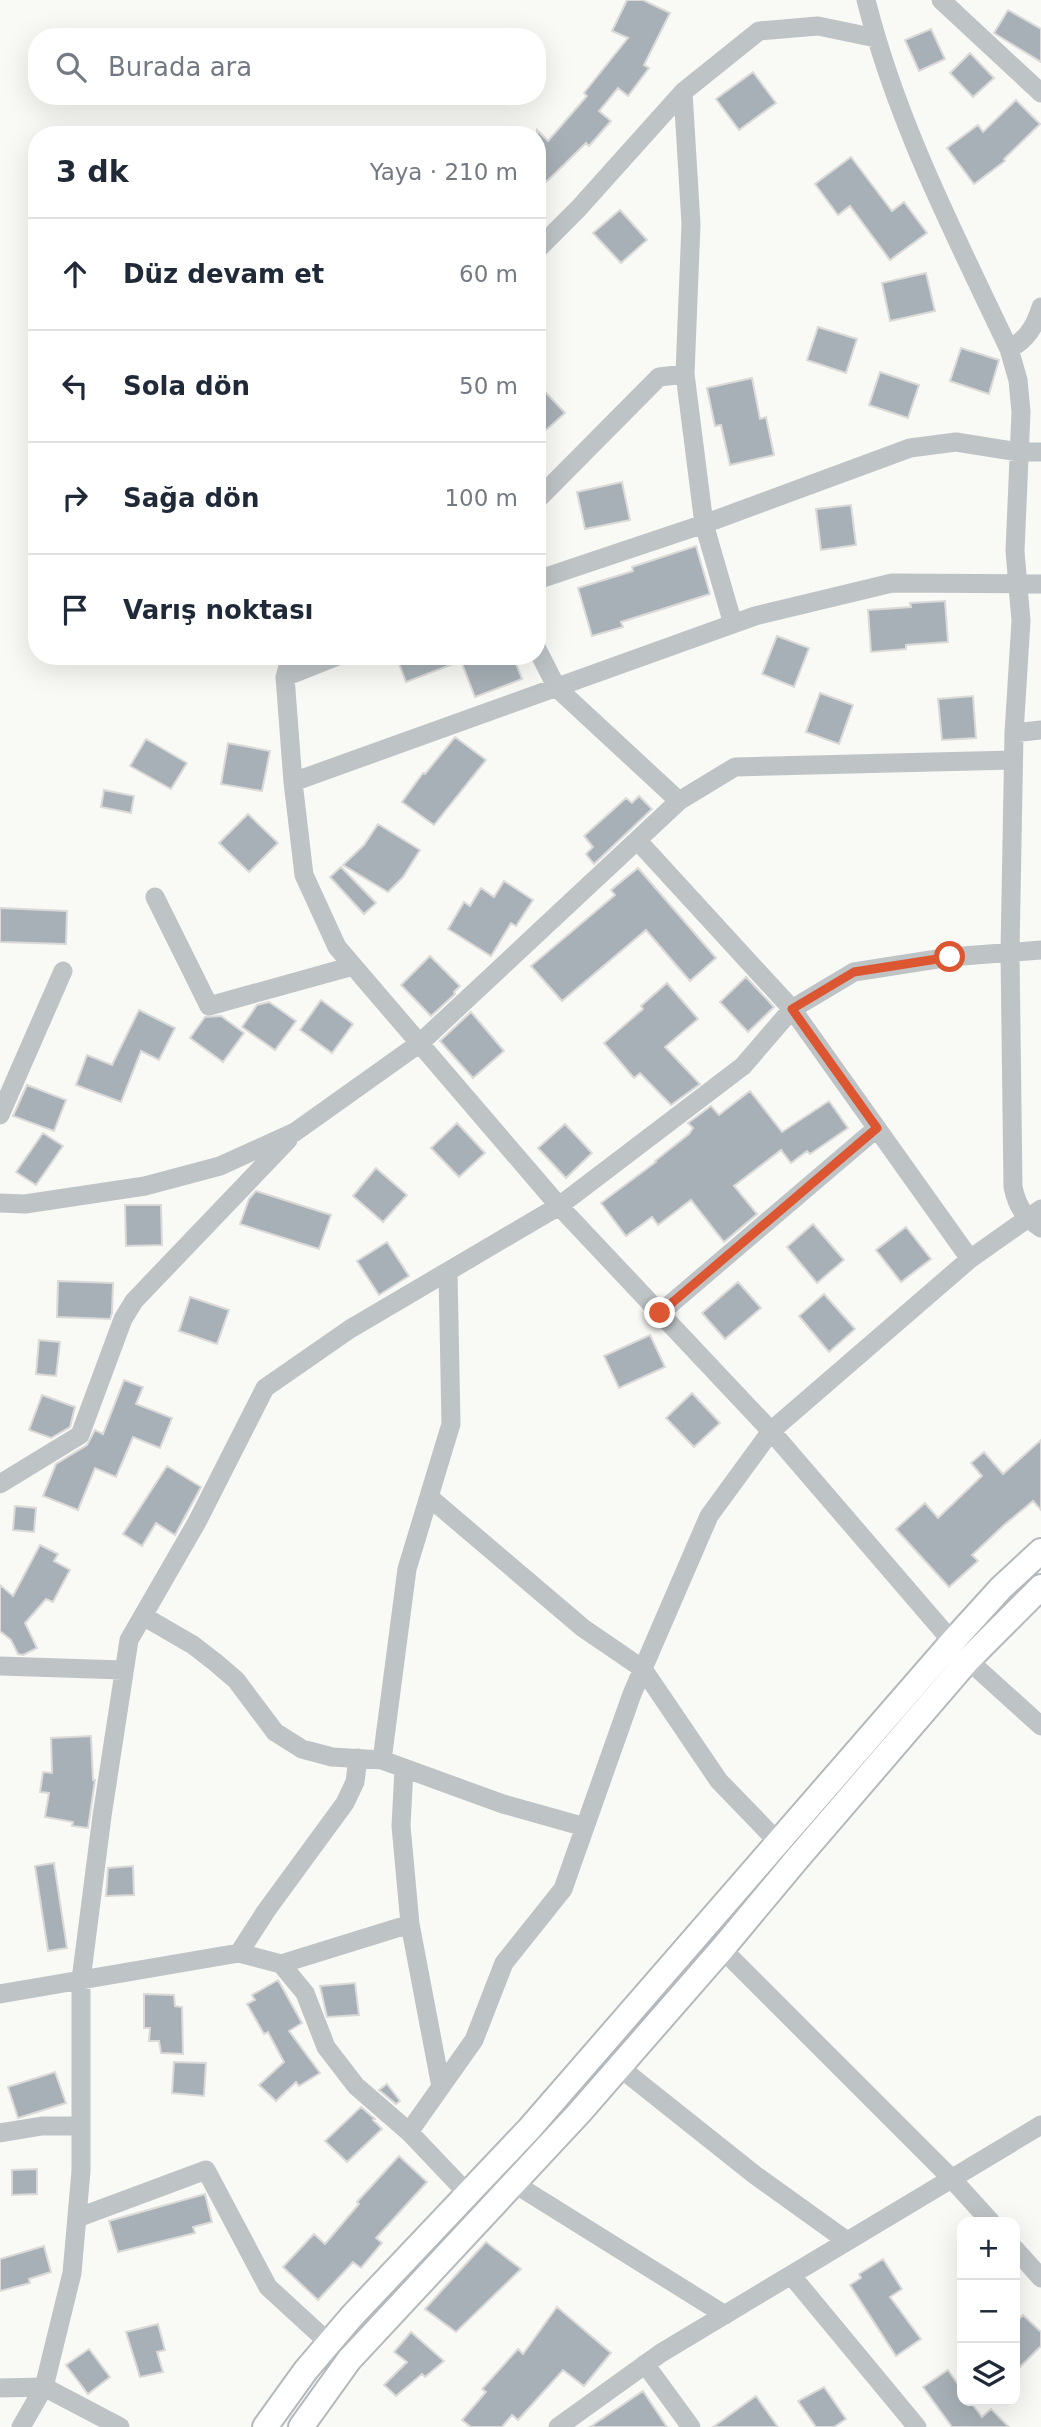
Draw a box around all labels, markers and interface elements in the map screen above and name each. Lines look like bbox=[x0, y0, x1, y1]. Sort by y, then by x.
search box bbox=[28, 28, 546, 105]
icon: search bbox=[52, 48, 90, 86]
text: Burada ara bbox=[108, 52, 252, 82]
text: 3 dk bbox=[56, 154, 129, 189]
text: Yaya · 210 m bbox=[370, 159, 518, 185]
icon: ahead bbox=[56, 255, 94, 293]
text: Düz devam et bbox=[123, 259, 324, 289]
text: 60 m bbox=[459, 261, 518, 287]
icon: left bbox=[56, 367, 94, 405]
text: Sola dön bbox=[123, 371, 250, 401]
text: 50 m bbox=[459, 373, 518, 399]
icon: right bbox=[56, 479, 94, 517]
text: Sağa dön bbox=[123, 483, 259, 513]
text: 100 m bbox=[444, 485, 518, 511]
icon: arrive bbox=[56, 591, 94, 629]
text: Varış noktası bbox=[123, 595, 314, 625]
route start bbox=[934, 941, 965, 972]
route end bbox=[644, 1297, 675, 1328]
map controls bbox=[957, 2217, 1020, 2406]
button: + bbox=[957, 2217, 1020, 2280]
button: − bbox=[957, 2280, 1020, 2343]
button: layers bbox=[957, 2343, 1020, 2406]

